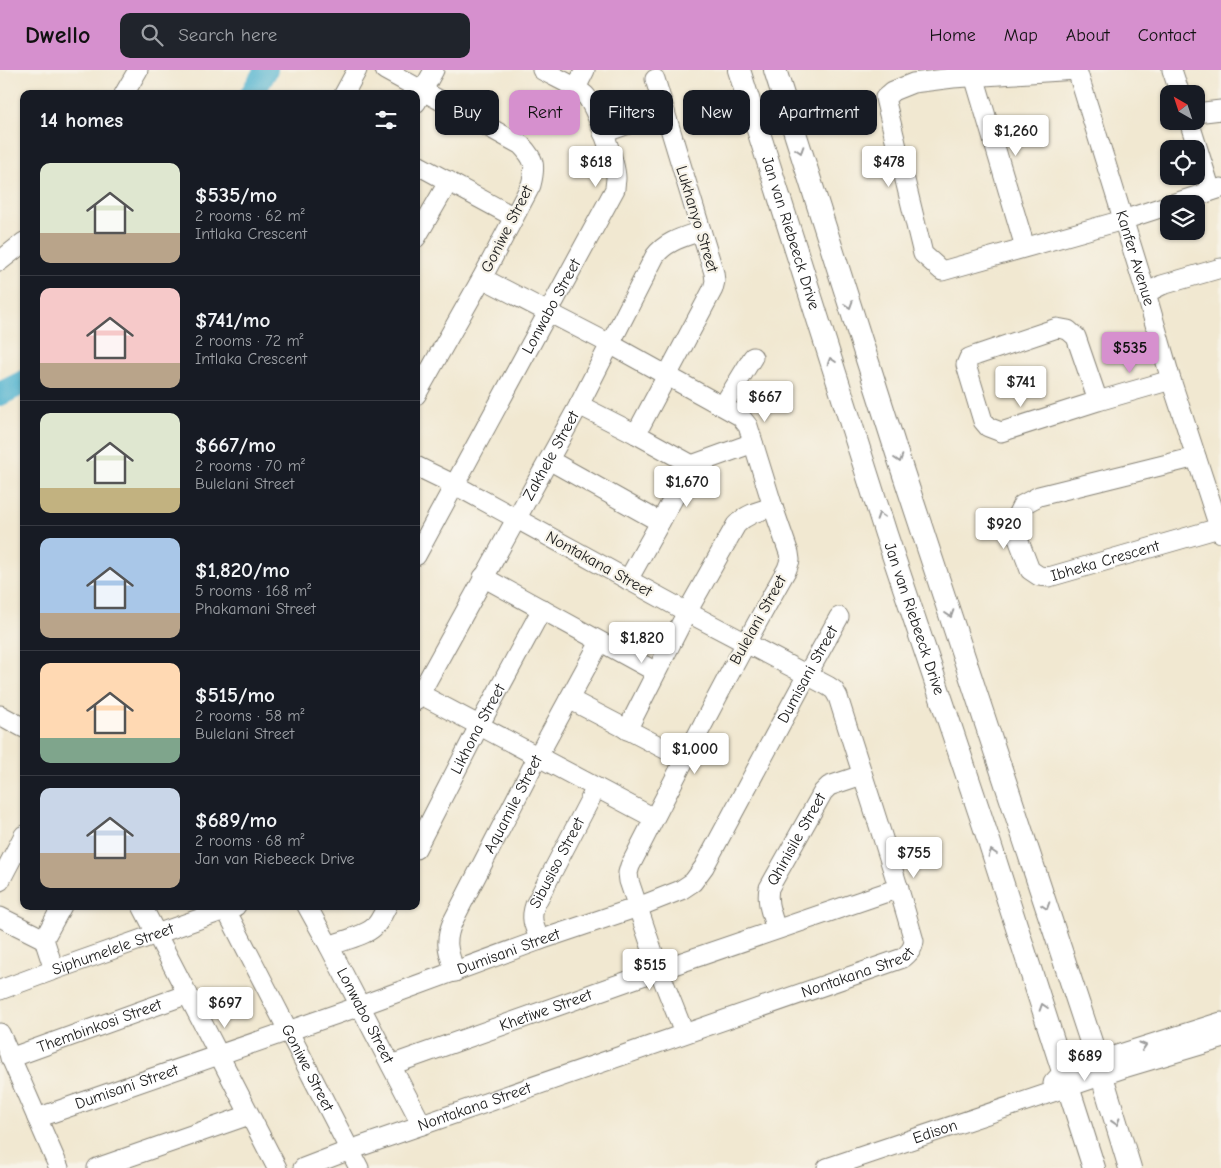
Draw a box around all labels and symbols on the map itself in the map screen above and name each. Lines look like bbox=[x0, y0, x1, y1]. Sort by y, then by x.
north arrow bbox=[1160, 85, 1205, 130]
pin: $1,260 bbox=[975, 114, 1057, 157]
one-way arrow bbox=[794, 145, 804, 154]
pin: $618 bbox=[566, 146, 626, 188]
pin: $478 bbox=[859, 146, 919, 188]
street label: Jan van Riebeeck Drive bbox=[758, 154, 823, 312]
street label: Lukhanyo Street bbox=[672, 164, 722, 275]
street label: Goniwe Street bbox=[477, 182, 537, 275]
street label: Kanfer Avenue bbox=[1112, 208, 1158, 308]
street label: Lonwabo Street bbox=[518, 255, 585, 357]
one-way arrow bbox=[843, 300, 853, 308]
pin: $535 bbox=[1100, 332, 1160, 374]
one-way arrow bbox=[826, 357, 836, 366]
pin: $741 bbox=[991, 366, 1051, 408]
pin: $667 bbox=[735, 380, 795, 423]
street label: Zakhele Street bbox=[519, 408, 583, 503]
one-way arrow bbox=[893, 455, 903, 463]
pin: $1,670 bbox=[646, 466, 728, 508]
pin: $920 bbox=[974, 508, 1034, 550]
one-way arrow bbox=[876, 512, 886, 521]
street label: Nontakana Street bbox=[543, 527, 656, 601]
street label: Ibheka Crescent bbox=[1049, 537, 1162, 585]
street label: Jan van Riebeeck Drive bbox=[880, 540, 948, 697]
street label: Bulelani Street bbox=[726, 572, 790, 668]
one-way arrow bbox=[944, 609, 954, 617]
pin: $1,820 bbox=[601, 622, 683, 664]
street label: Dumisani Street bbox=[774, 622, 842, 726]
street label: Likhona Street bbox=[447, 681, 509, 777]
pin: $1,000 bbox=[654, 732, 736, 775]
street label: Aquamile Street bbox=[480, 752, 546, 856]
street label: Qhinisile Street bbox=[763, 789, 830, 889]
street label: Sibusiso Street bbox=[526, 814, 588, 911]
pin: $755 bbox=[884, 836, 944, 879]
one-way arrow bbox=[988, 849, 998, 857]
one-way arrow bbox=[1040, 901, 1050, 910]
street label: Siphumelele Street bbox=[50, 920, 176, 979]
street label: Dumisani Street bbox=[455, 925, 563, 979]
street label: Nontakana Street bbox=[799, 944, 918, 1002]
pin: $515 bbox=[620, 948, 680, 991]
street label: Lonwabo Street bbox=[333, 965, 398, 1067]
street label: Khetiwe Street bbox=[497, 985, 595, 1035]
pin: $697 bbox=[195, 986, 255, 1029]
street label: Thembinkosi Street bbox=[35, 995, 164, 1056]
one-way arrow bbox=[1038, 1003, 1048, 1012]
street label: Goniwe Street bbox=[278, 1021, 337, 1115]
pin: $689 bbox=[1055, 1040, 1115, 1082]
one-way arrow bbox=[1139, 1041, 1147, 1051]
street label: Dumisani Street bbox=[73, 1061, 181, 1113]
street label: Nontakana Street bbox=[415, 1079, 534, 1135]
street label: Edison bbox=[911, 1116, 960, 1147]
one-way arrow bbox=[1110, 1117, 1120, 1125]

